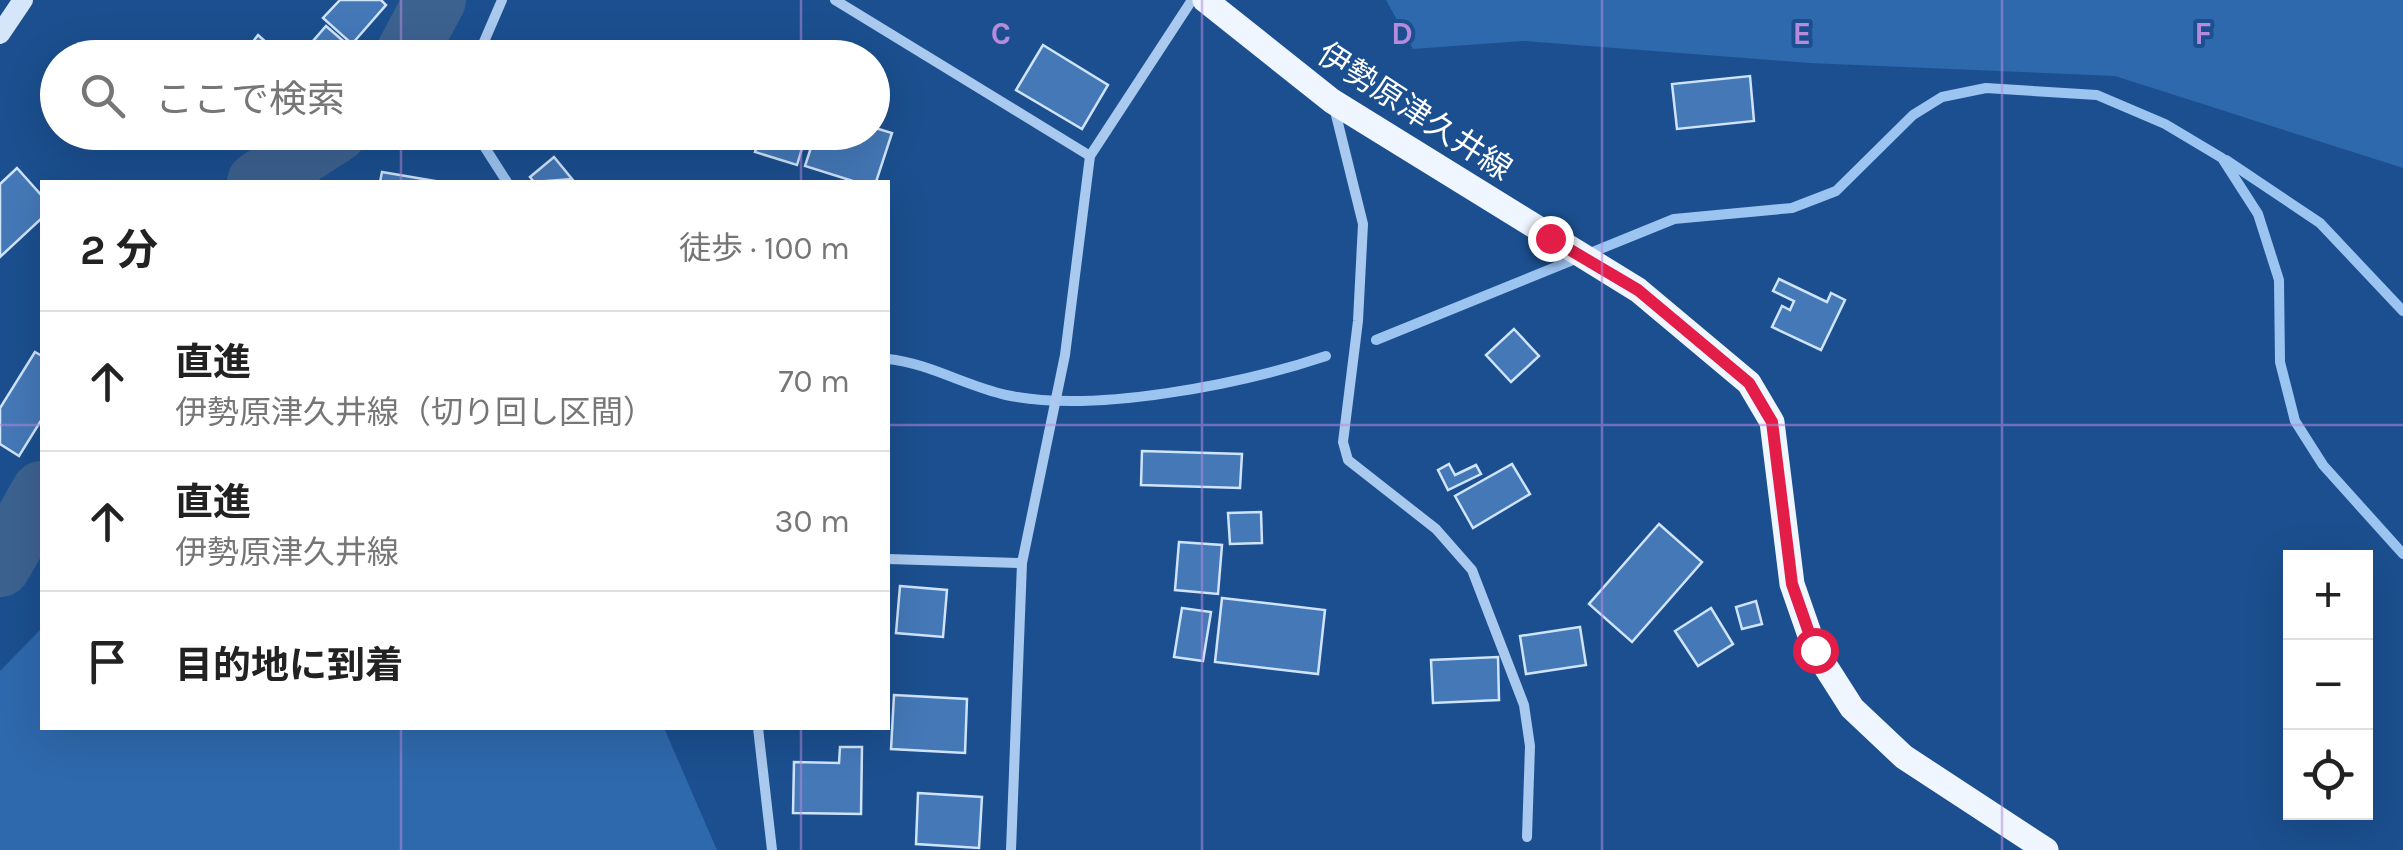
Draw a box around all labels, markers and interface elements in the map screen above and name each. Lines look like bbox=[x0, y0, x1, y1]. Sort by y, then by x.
text: C bbox=[991, 15, 1011, 52]
text: D bbox=[1391, 15, 1413, 52]
text: E bbox=[1793, 15, 1811, 52]
text: F bbox=[2194, 15, 2212, 52]
street label: 伊勢原津久井線 bbox=[1311, 35, 1519, 188]
search box bbox=[40, 40, 890, 150]
icon: search bbox=[75, 68, 130, 123]
text: ここで検索 bbox=[155, 77, 345, 122]
route end bbox=[1528, 216, 1574, 262]
text: 2 分 bbox=[80, 225, 158, 275]
text: 徒歩 · 100 m bbox=[679, 230, 850, 267]
text: 直進 bbox=[175, 340, 251, 385]
icon: ahead bbox=[80, 354, 135, 409]
text: 70 m bbox=[778, 363, 850, 400]
text: 伊勢原津久井線（切り回し区間） bbox=[175, 394, 655, 431]
text: 直進 bbox=[175, 480, 251, 525]
icon: ahead bbox=[80, 494, 135, 549]
text: 30 m bbox=[775, 503, 850, 540]
text: 伊勢原津久井線 bbox=[175, 534, 399, 571]
map controls bbox=[2283, 550, 2373, 820]
button: + bbox=[2283, 550, 2373, 640]
route start bbox=[1793, 628, 1839, 674]
icon: arrive bbox=[80, 634, 135, 689]
button: − bbox=[2283, 640, 2373, 730]
text: 目的地に到着 bbox=[175, 643, 403, 688]
button: locate bbox=[2283, 730, 2373, 820]

